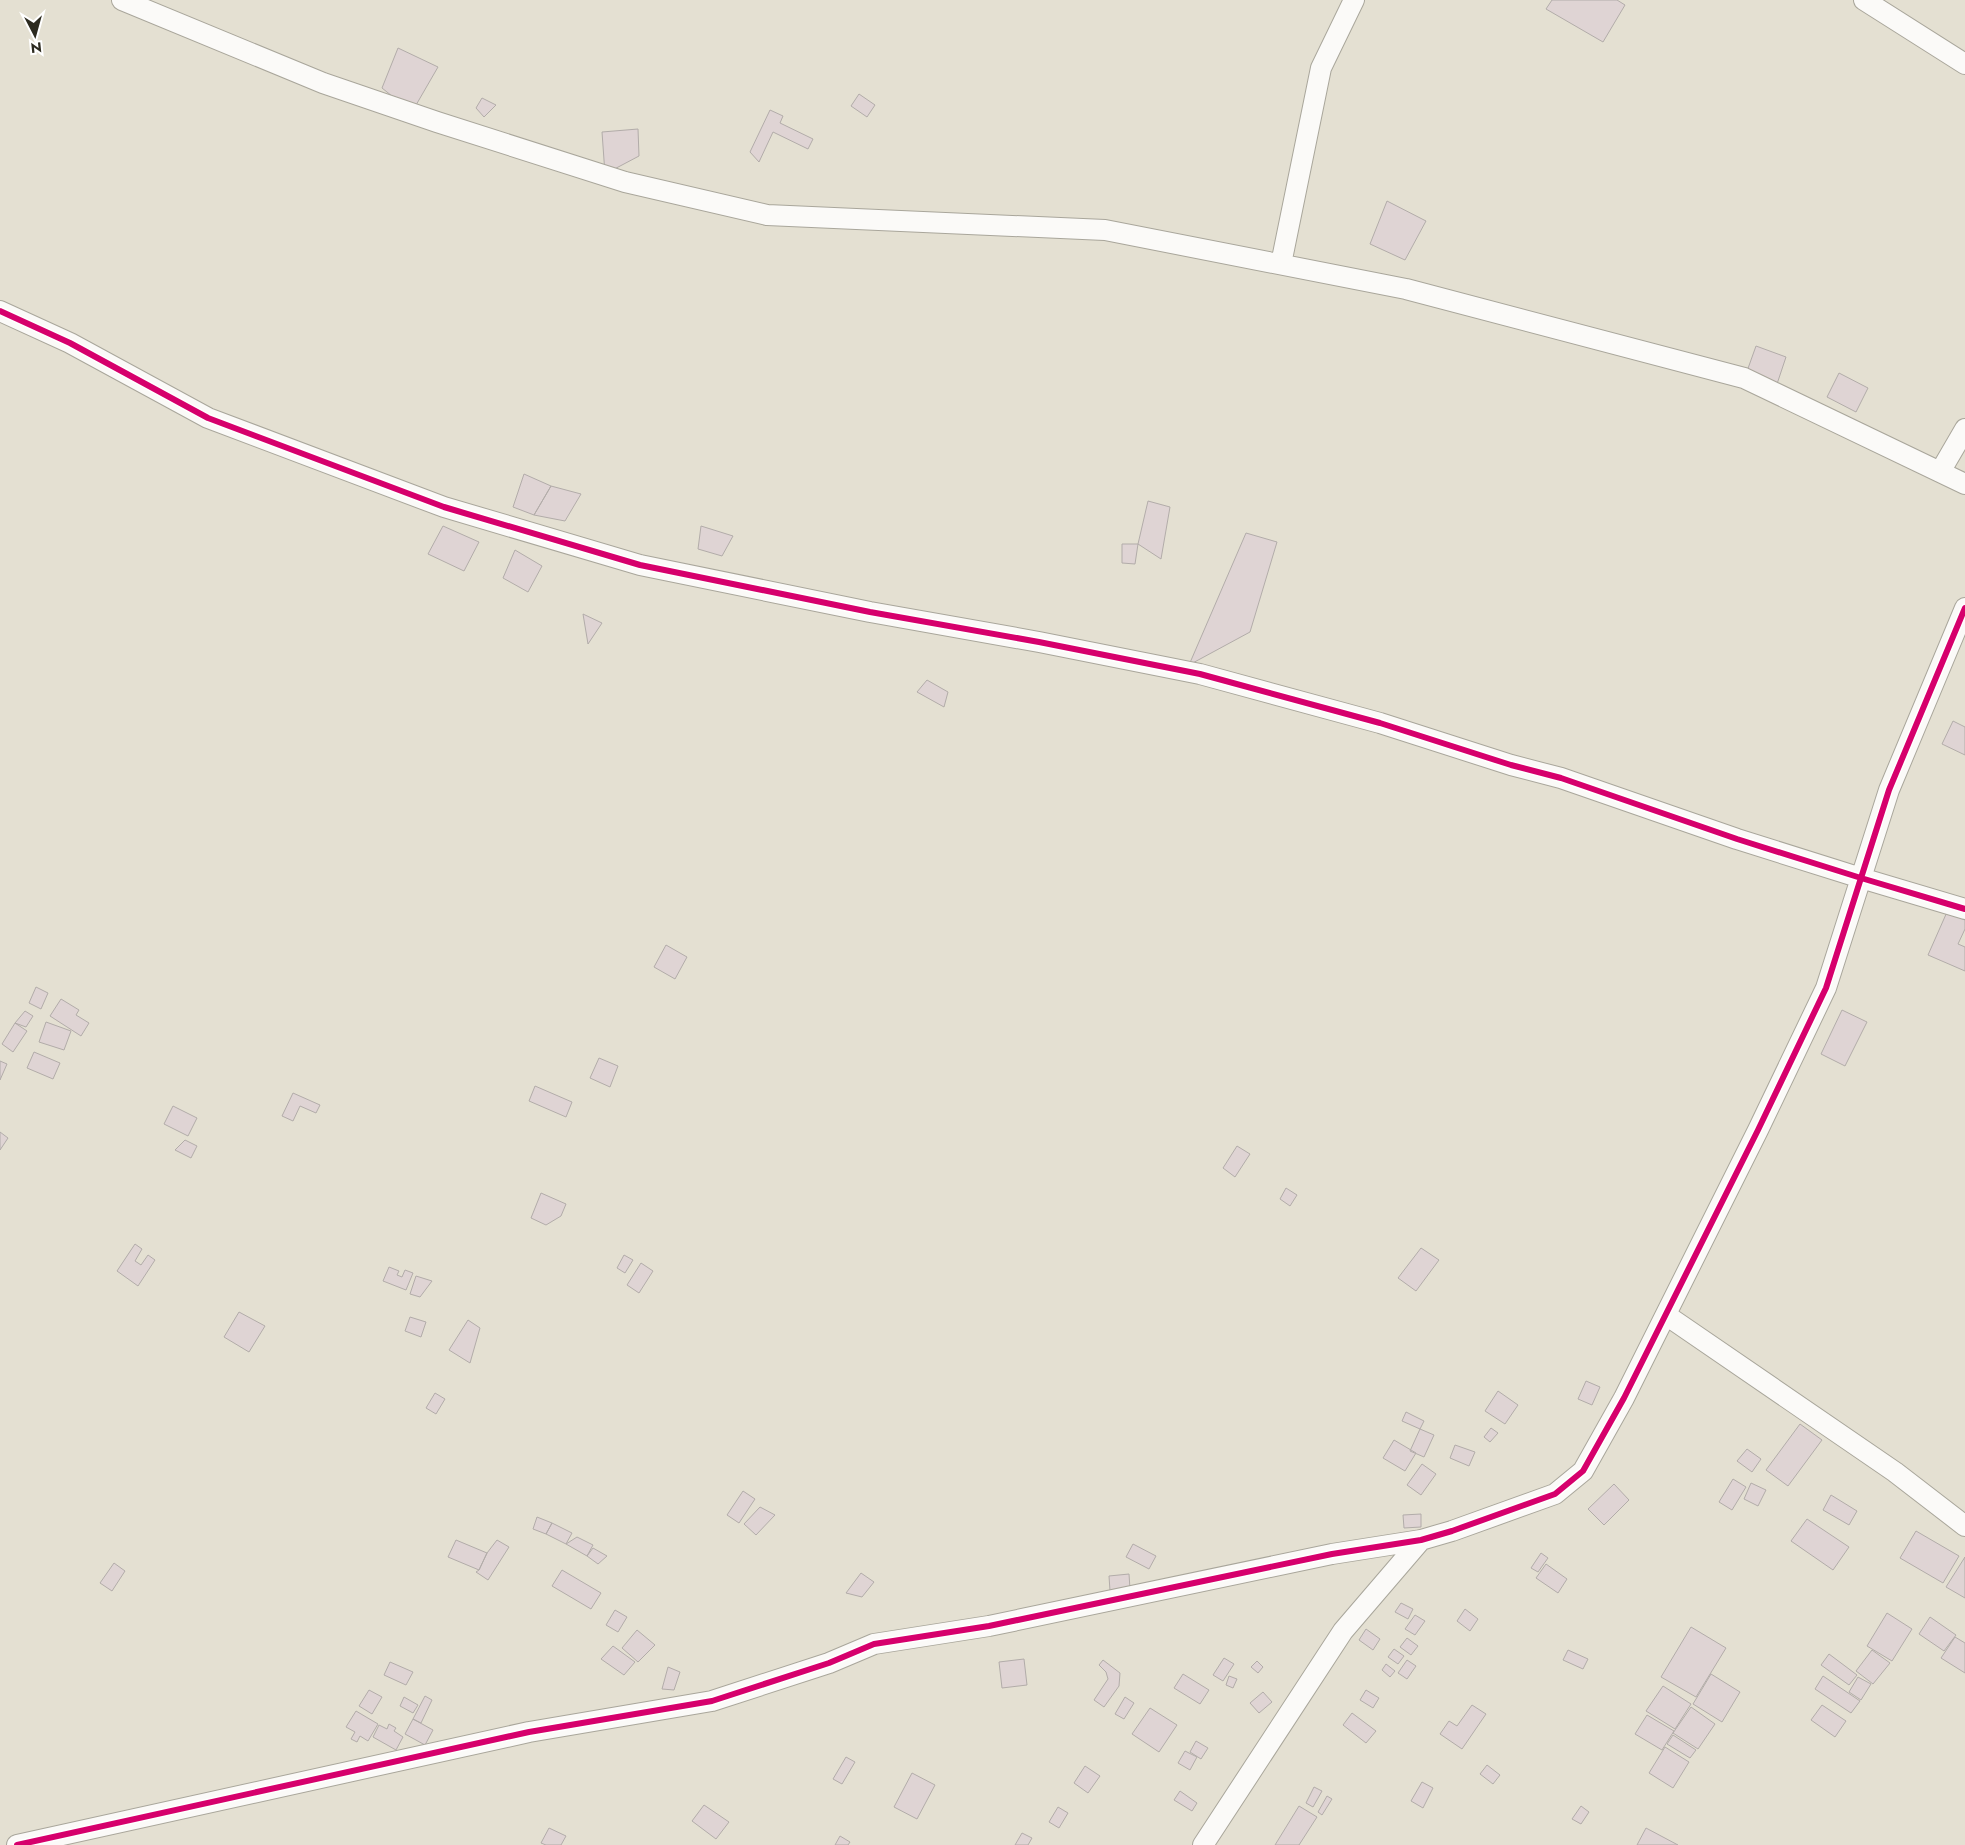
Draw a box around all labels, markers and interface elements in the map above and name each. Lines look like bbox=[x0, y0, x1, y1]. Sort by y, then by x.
north arrow bbox=[10, 10, 60, 60]
text: N bbox=[30, 37, 43, 58]

